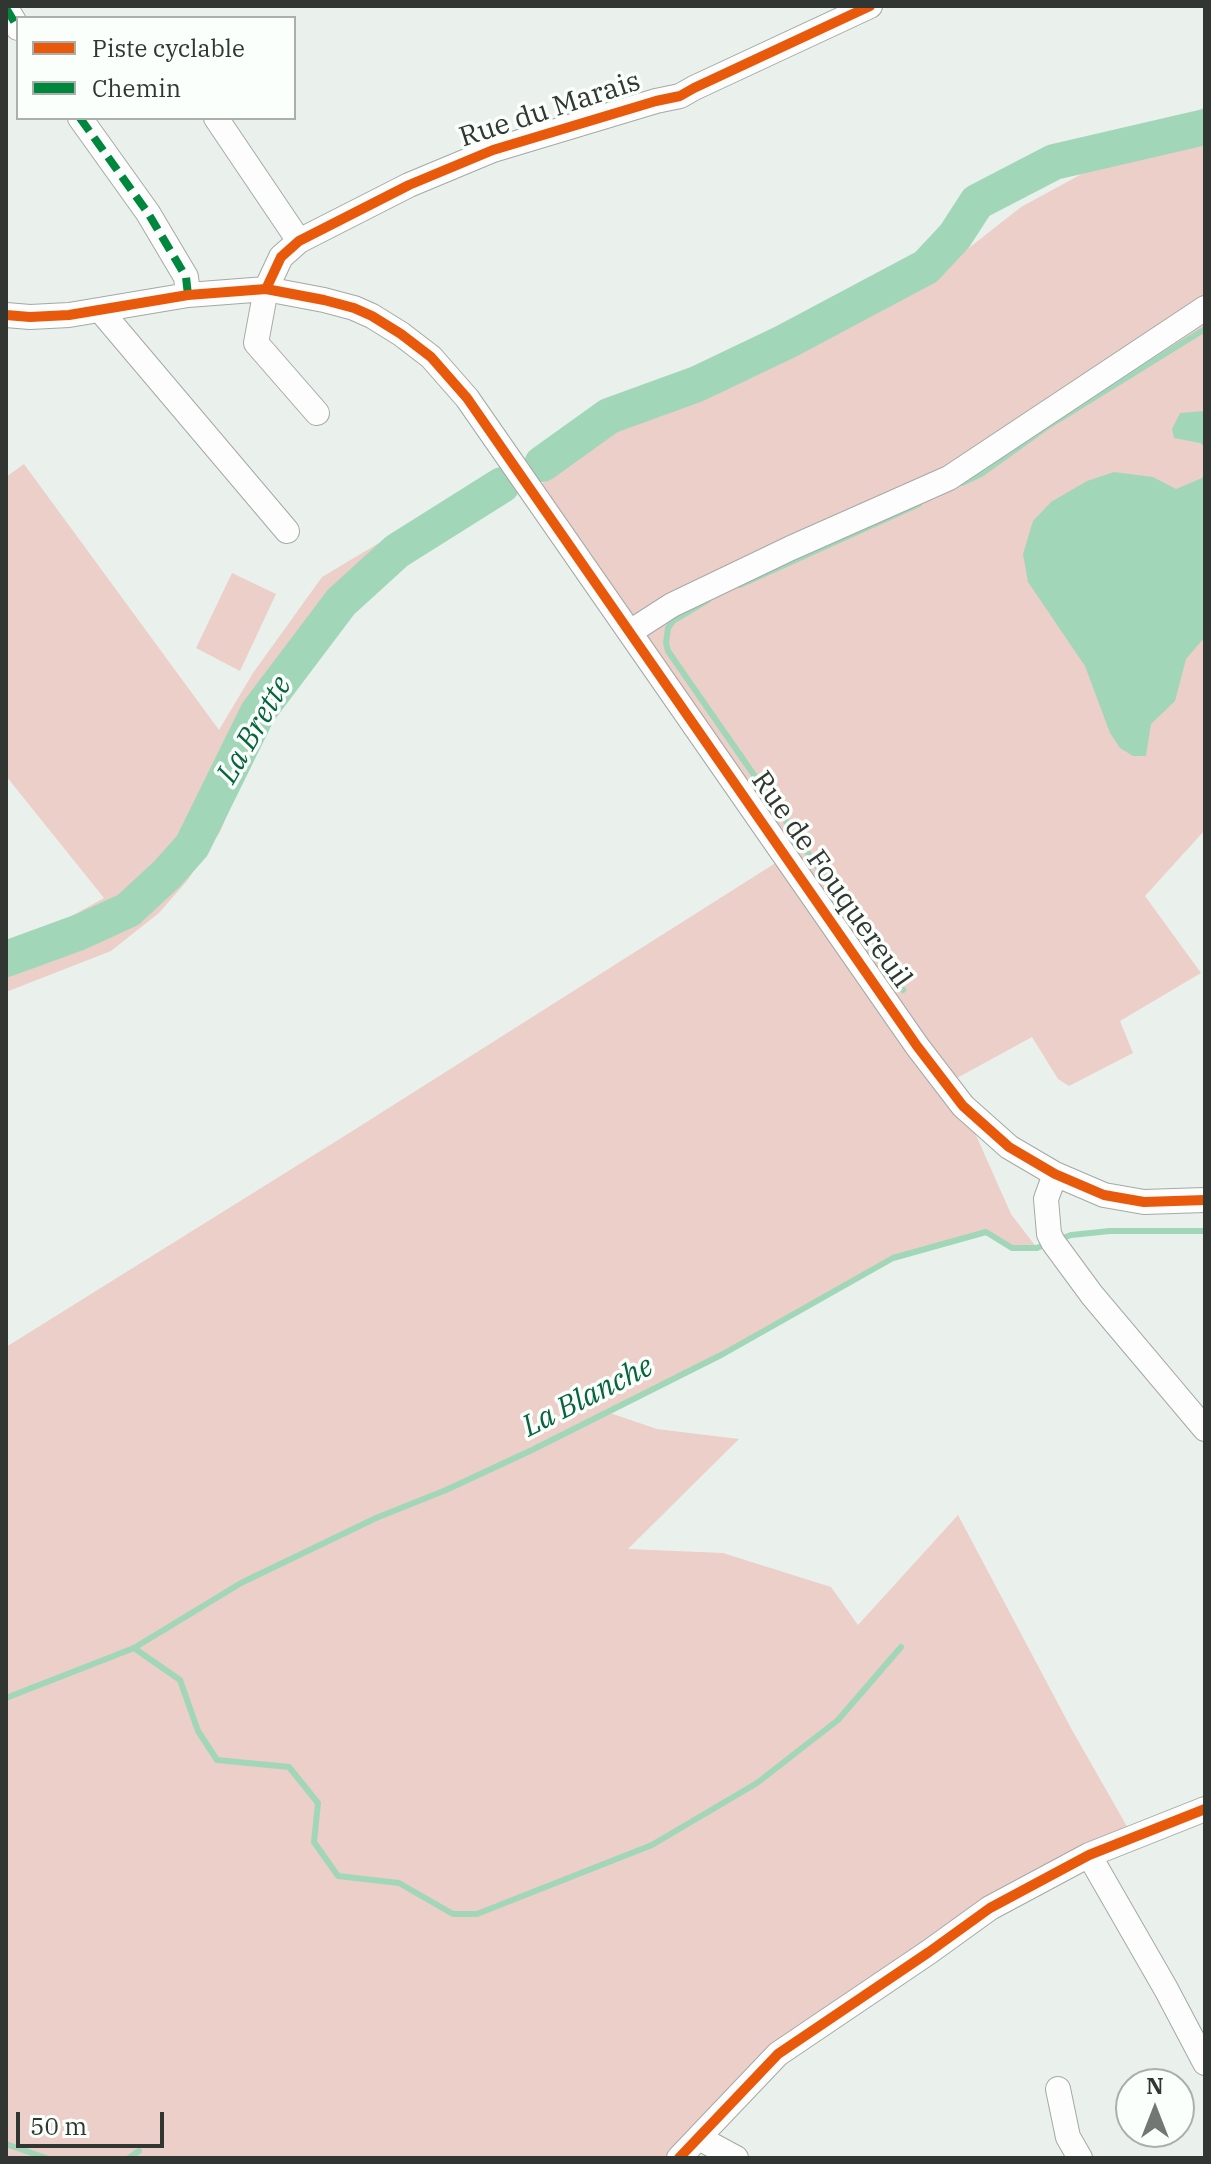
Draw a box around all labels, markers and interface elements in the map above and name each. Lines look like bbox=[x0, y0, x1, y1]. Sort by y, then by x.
legend bbox=[16, 16, 296, 120]
text: Piste cyclable bbox=[92, 32, 245, 64]
street label: Rue du Marais bbox=[455, 65, 645, 155]
text: Chemin bbox=[92, 72, 181, 104]
water label: La Brette bbox=[210, 670, 300, 790]
street label: Rue de Fouquereuil bbox=[744, 765, 918, 995]
water label: La Blanche bbox=[517, 1349, 659, 1445]
north arrow bbox=[1115, 2068, 1195, 2148]
text: N bbox=[1146, 2071, 1164, 2100]
scale bar bbox=[20, 2096, 168, 2146]
text: 50 m bbox=[30, 2110, 87, 2142]

